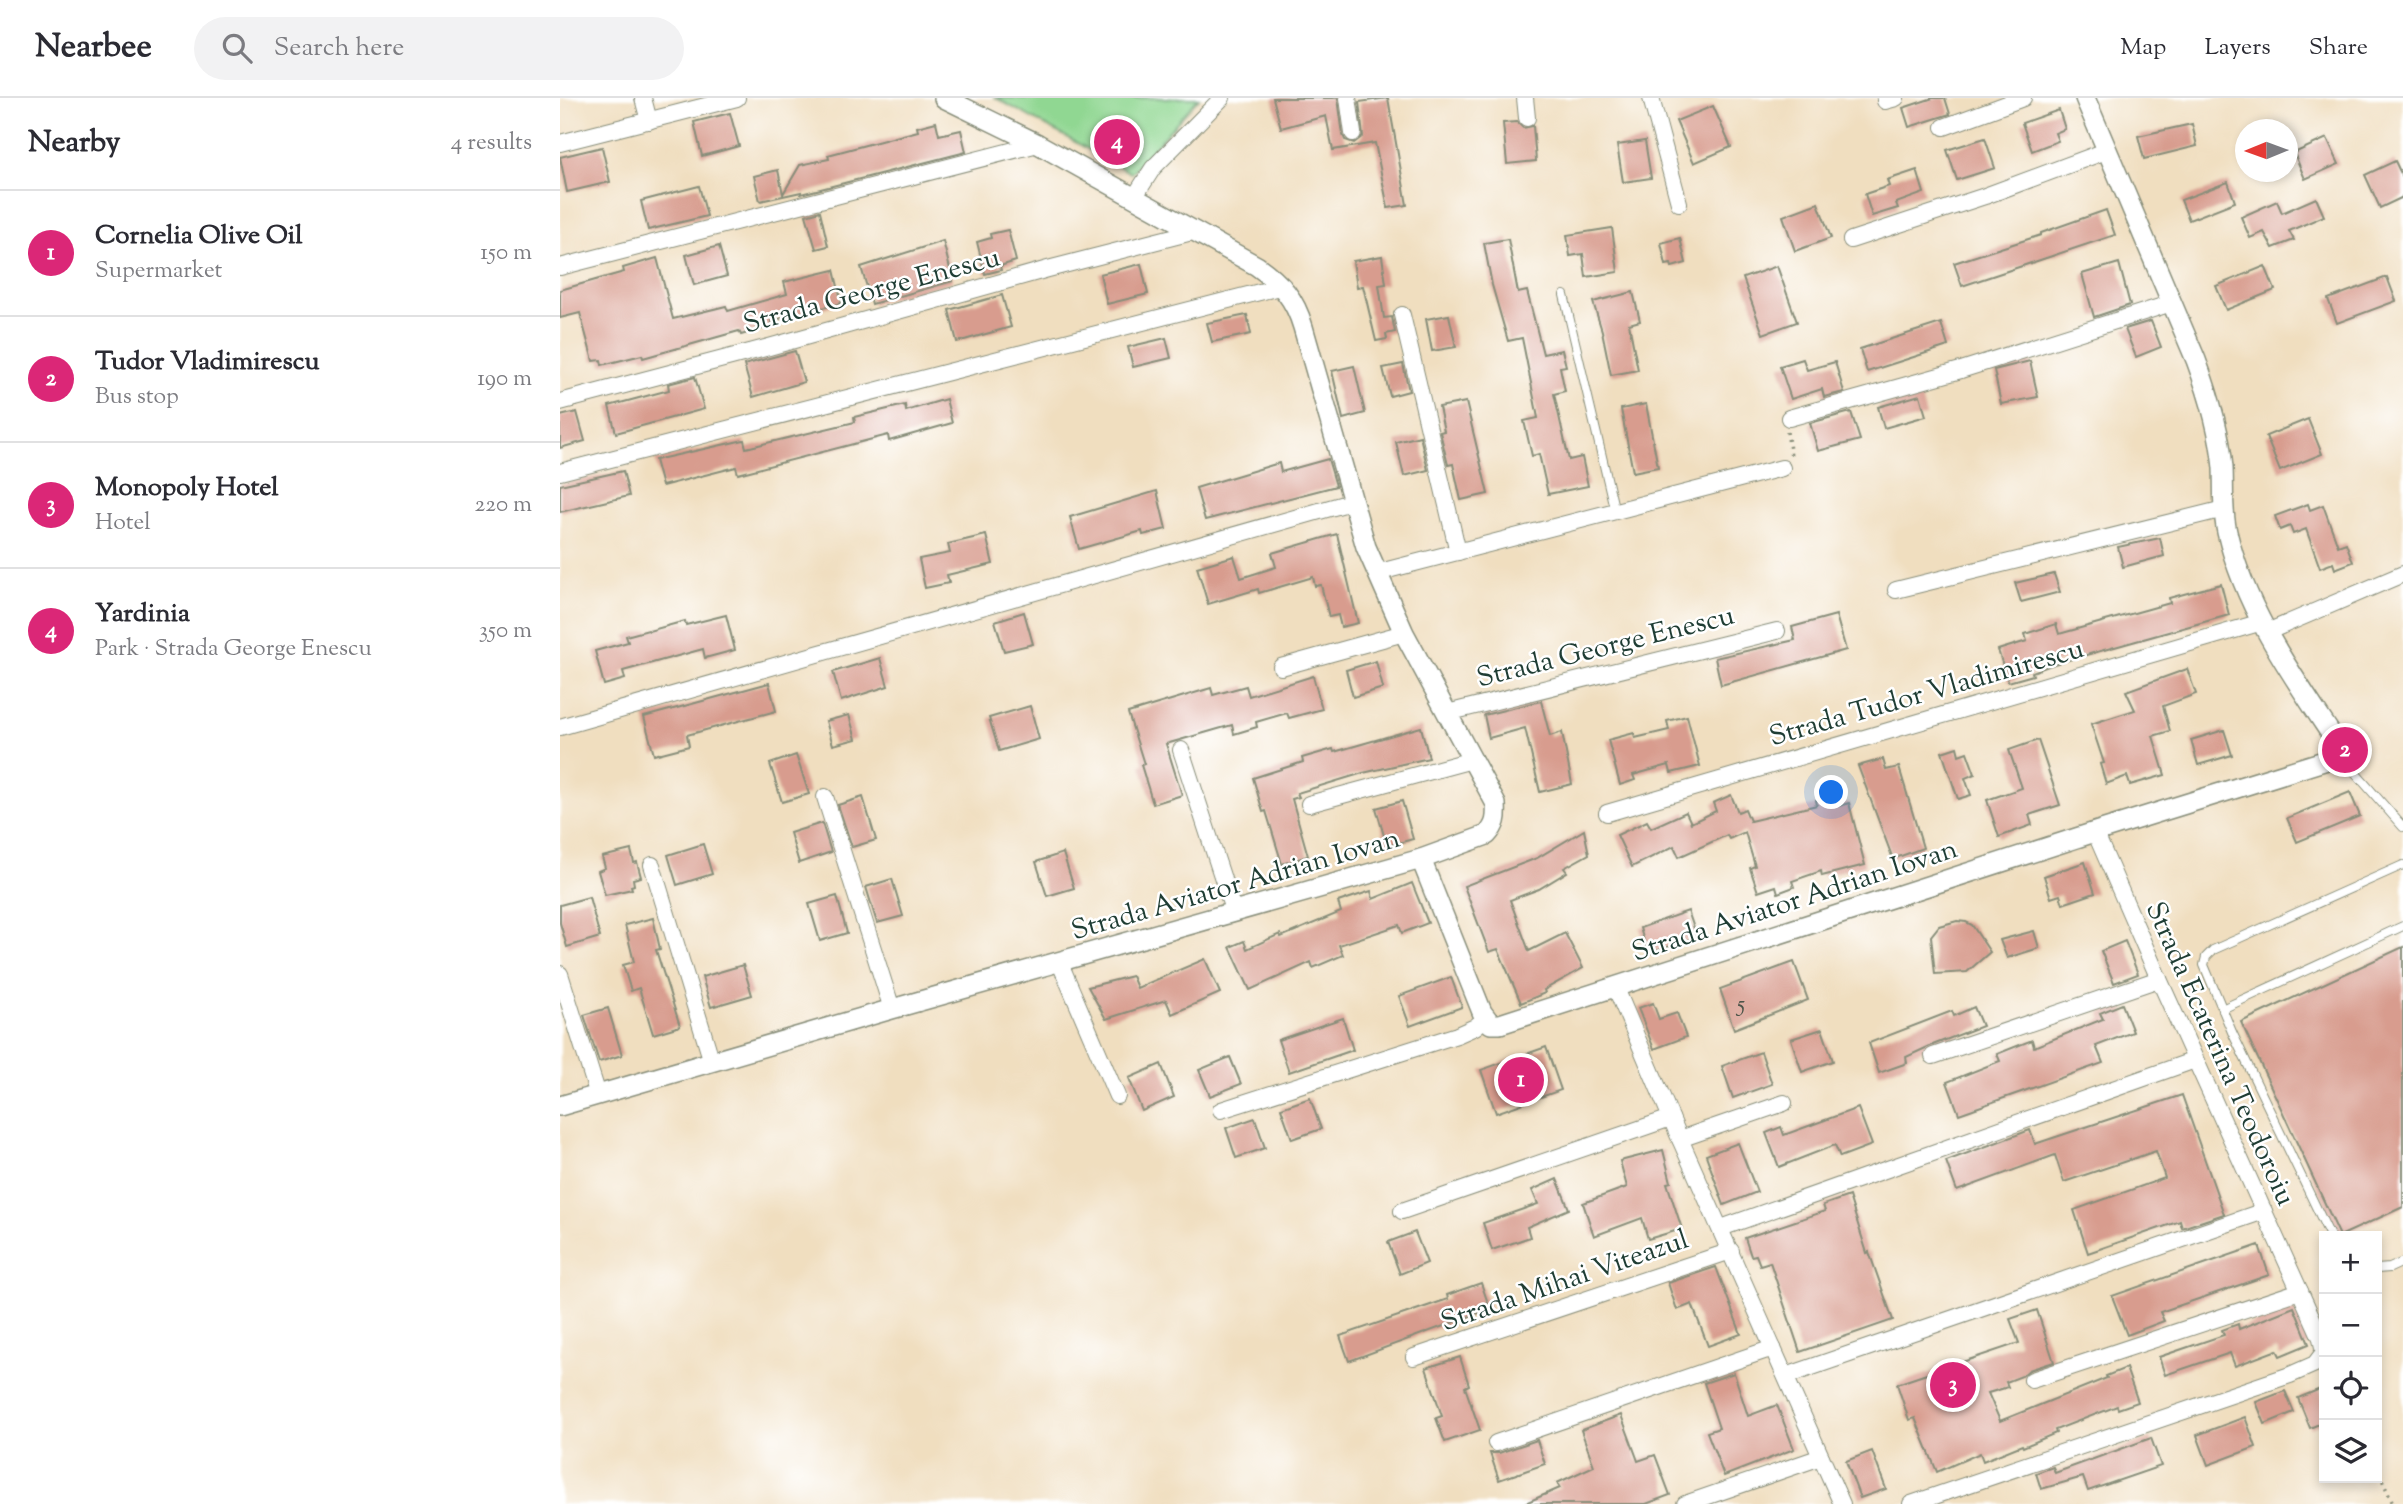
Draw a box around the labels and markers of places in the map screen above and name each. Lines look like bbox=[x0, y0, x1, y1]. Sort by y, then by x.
pin: 4 bbox=[1094, 116, 1140, 168]
pin: 2 bbox=[2322, 724, 2368, 776]
pin: 1 bbox=[1498, 1054, 1544, 1106]
pin: 3 bbox=[1930, 1359, 1976, 1411]

